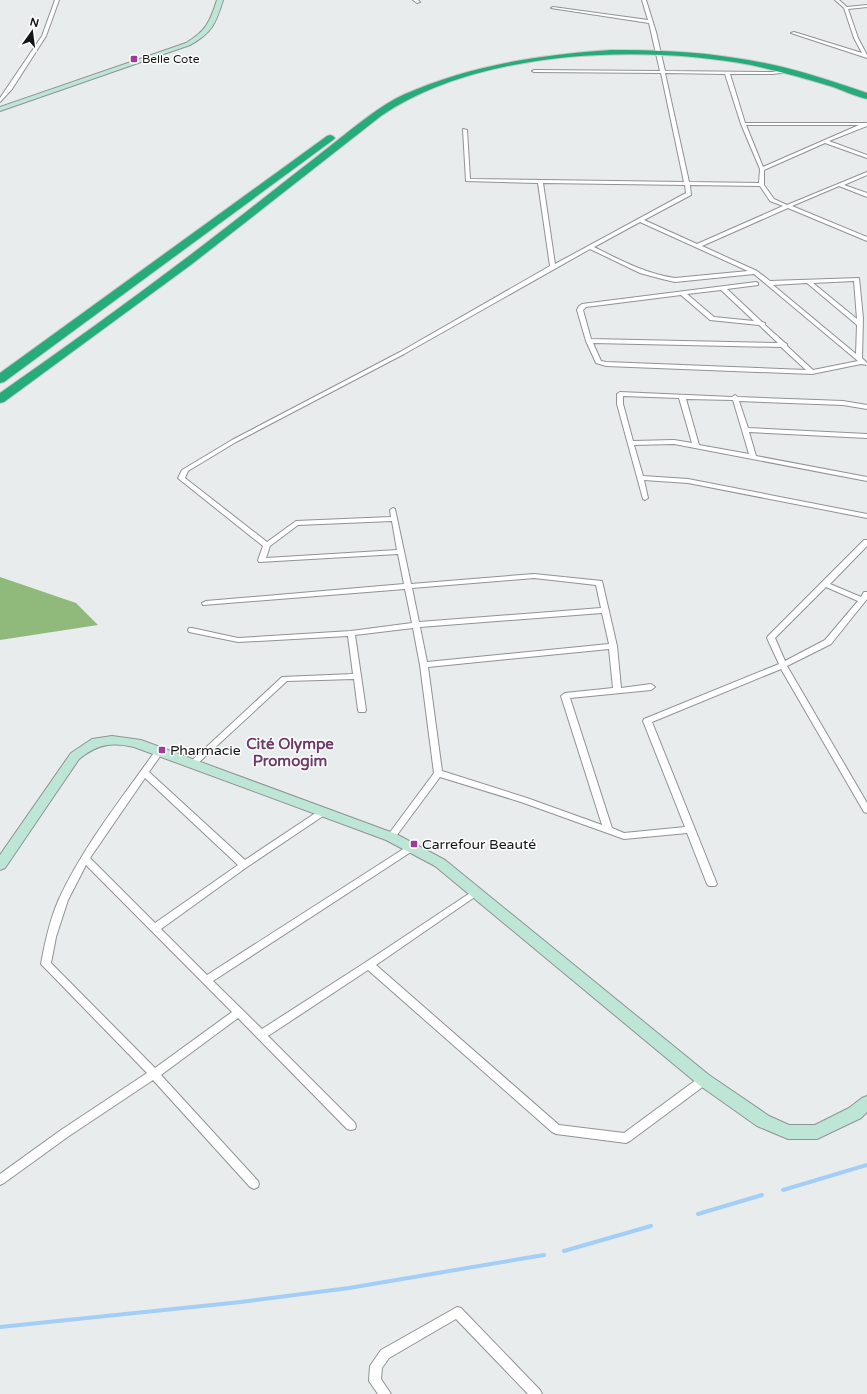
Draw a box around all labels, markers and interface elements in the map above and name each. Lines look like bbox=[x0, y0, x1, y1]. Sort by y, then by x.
north arrow bbox=[12, 12, 52, 52]
text: N bbox=[28, 15, 40, 30]
place label: Belle Cote bbox=[142, 52, 200, 66]
marker: Belle Cote bbox=[129, 54, 139, 64]
district label: Cité Olympe Promogim bbox=[246, 735, 334, 771]
place label: Pharmacie bbox=[170, 742, 241, 759]
marker: Pharmacie bbox=[157, 745, 167, 755]
place label: Carrefour Beauté bbox=[422, 836, 536, 853]
marker: Carrefour Beauté bbox=[409, 839, 419, 849]

